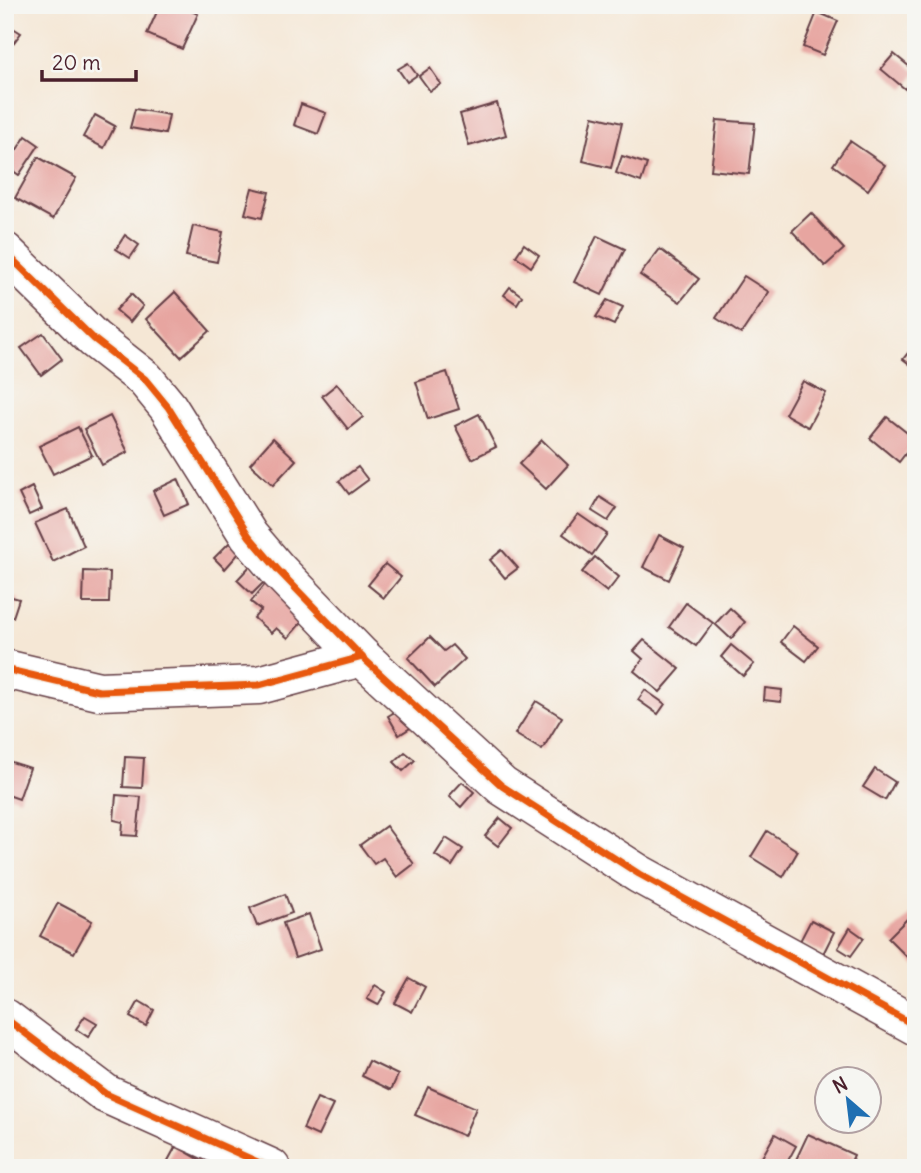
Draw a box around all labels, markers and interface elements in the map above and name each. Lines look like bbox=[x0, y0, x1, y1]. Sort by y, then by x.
scale bar bbox=[42, 38, 136, 82]
text: 20 m bbox=[52, 49, 101, 76]
north arrow bbox=[813, 1064, 883, 1134]
text: N bbox=[829, 1071, 851, 1099]

